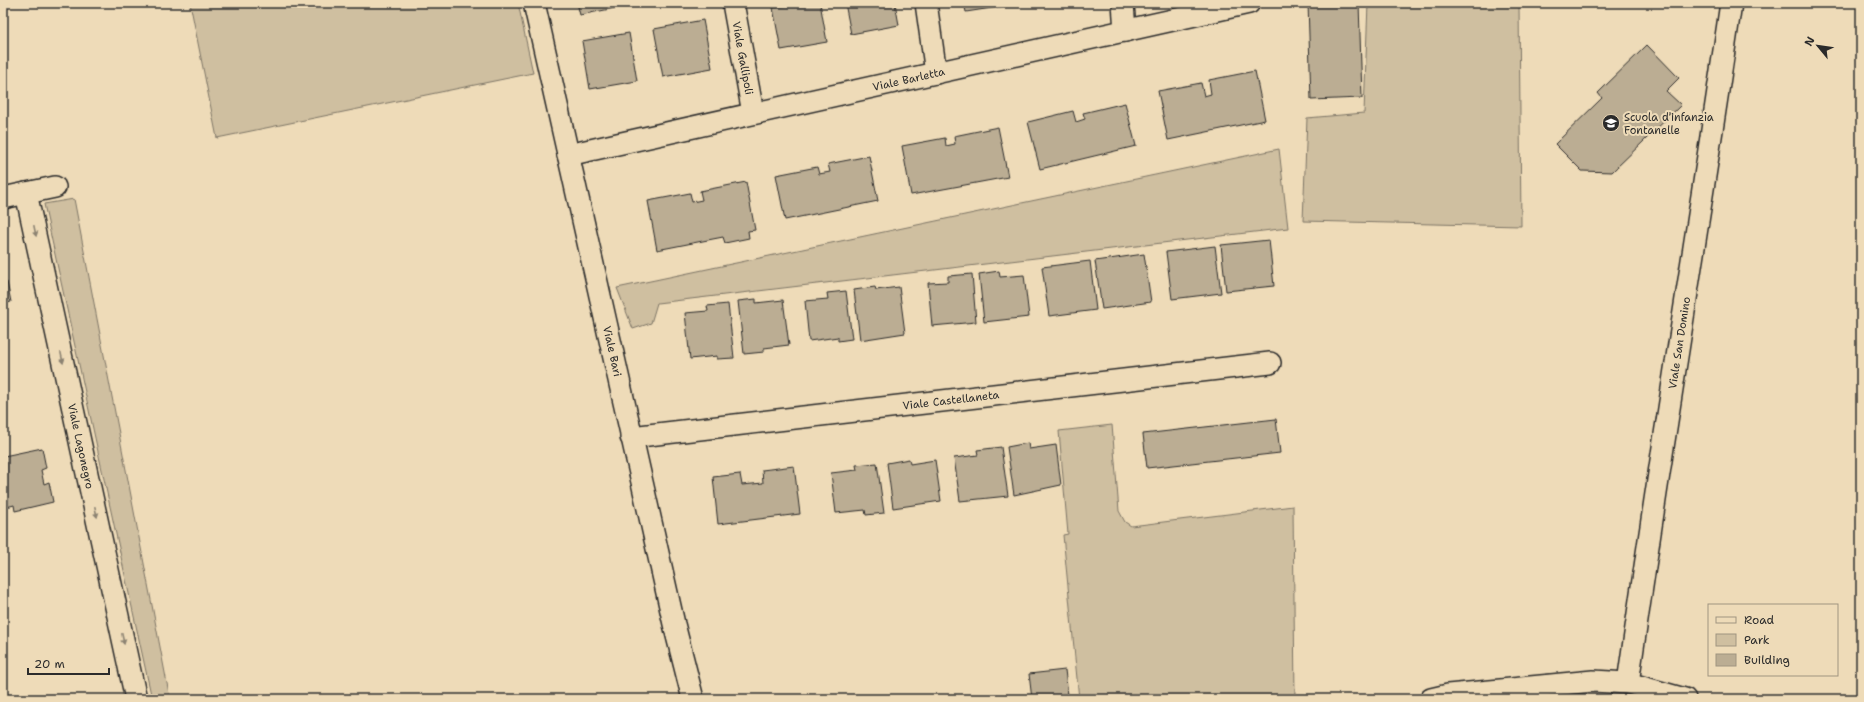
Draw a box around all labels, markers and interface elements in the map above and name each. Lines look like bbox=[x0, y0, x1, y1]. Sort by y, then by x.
street label: Viale Gallipoli bbox=[729, 20, 757, 96]
north arrow bbox=[1798, 26, 1838, 66]
text: N bbox=[1801, 34, 1819, 49]
street label: Viale Barletta bbox=[871, 64, 946, 94]
place label: Scuola d'infanzia Fontanelle bbox=[1624, 110, 1714, 138]
school or university icon: Scuola d'infanzia Fontanelle bbox=[1601, 113, 1621, 133]
one-way arrow bbox=[32, 225, 38, 237]
street label: Viale San Domino bbox=[1665, 295, 1694, 390]
street label: Viale Bari bbox=[600, 324, 625, 378]
one-way arrow bbox=[60, 352, 66, 364]
street label: Viale Castellaneta bbox=[902, 387, 1000, 413]
street label: Viale Lagonegro bbox=[64, 402, 98, 491]
one-way arrow bbox=[93, 506, 99, 519]
legend bbox=[1708, 604, 1838, 676]
text: Road bbox=[1744, 612, 1775, 628]
text: Park bbox=[1744, 632, 1770, 648]
one-way arrow bbox=[121, 633, 127, 646]
scale bar bbox=[28, 650, 109, 676]
text: Building bbox=[1744, 652, 1790, 668]
text: 20 m bbox=[34, 656, 65, 672]

